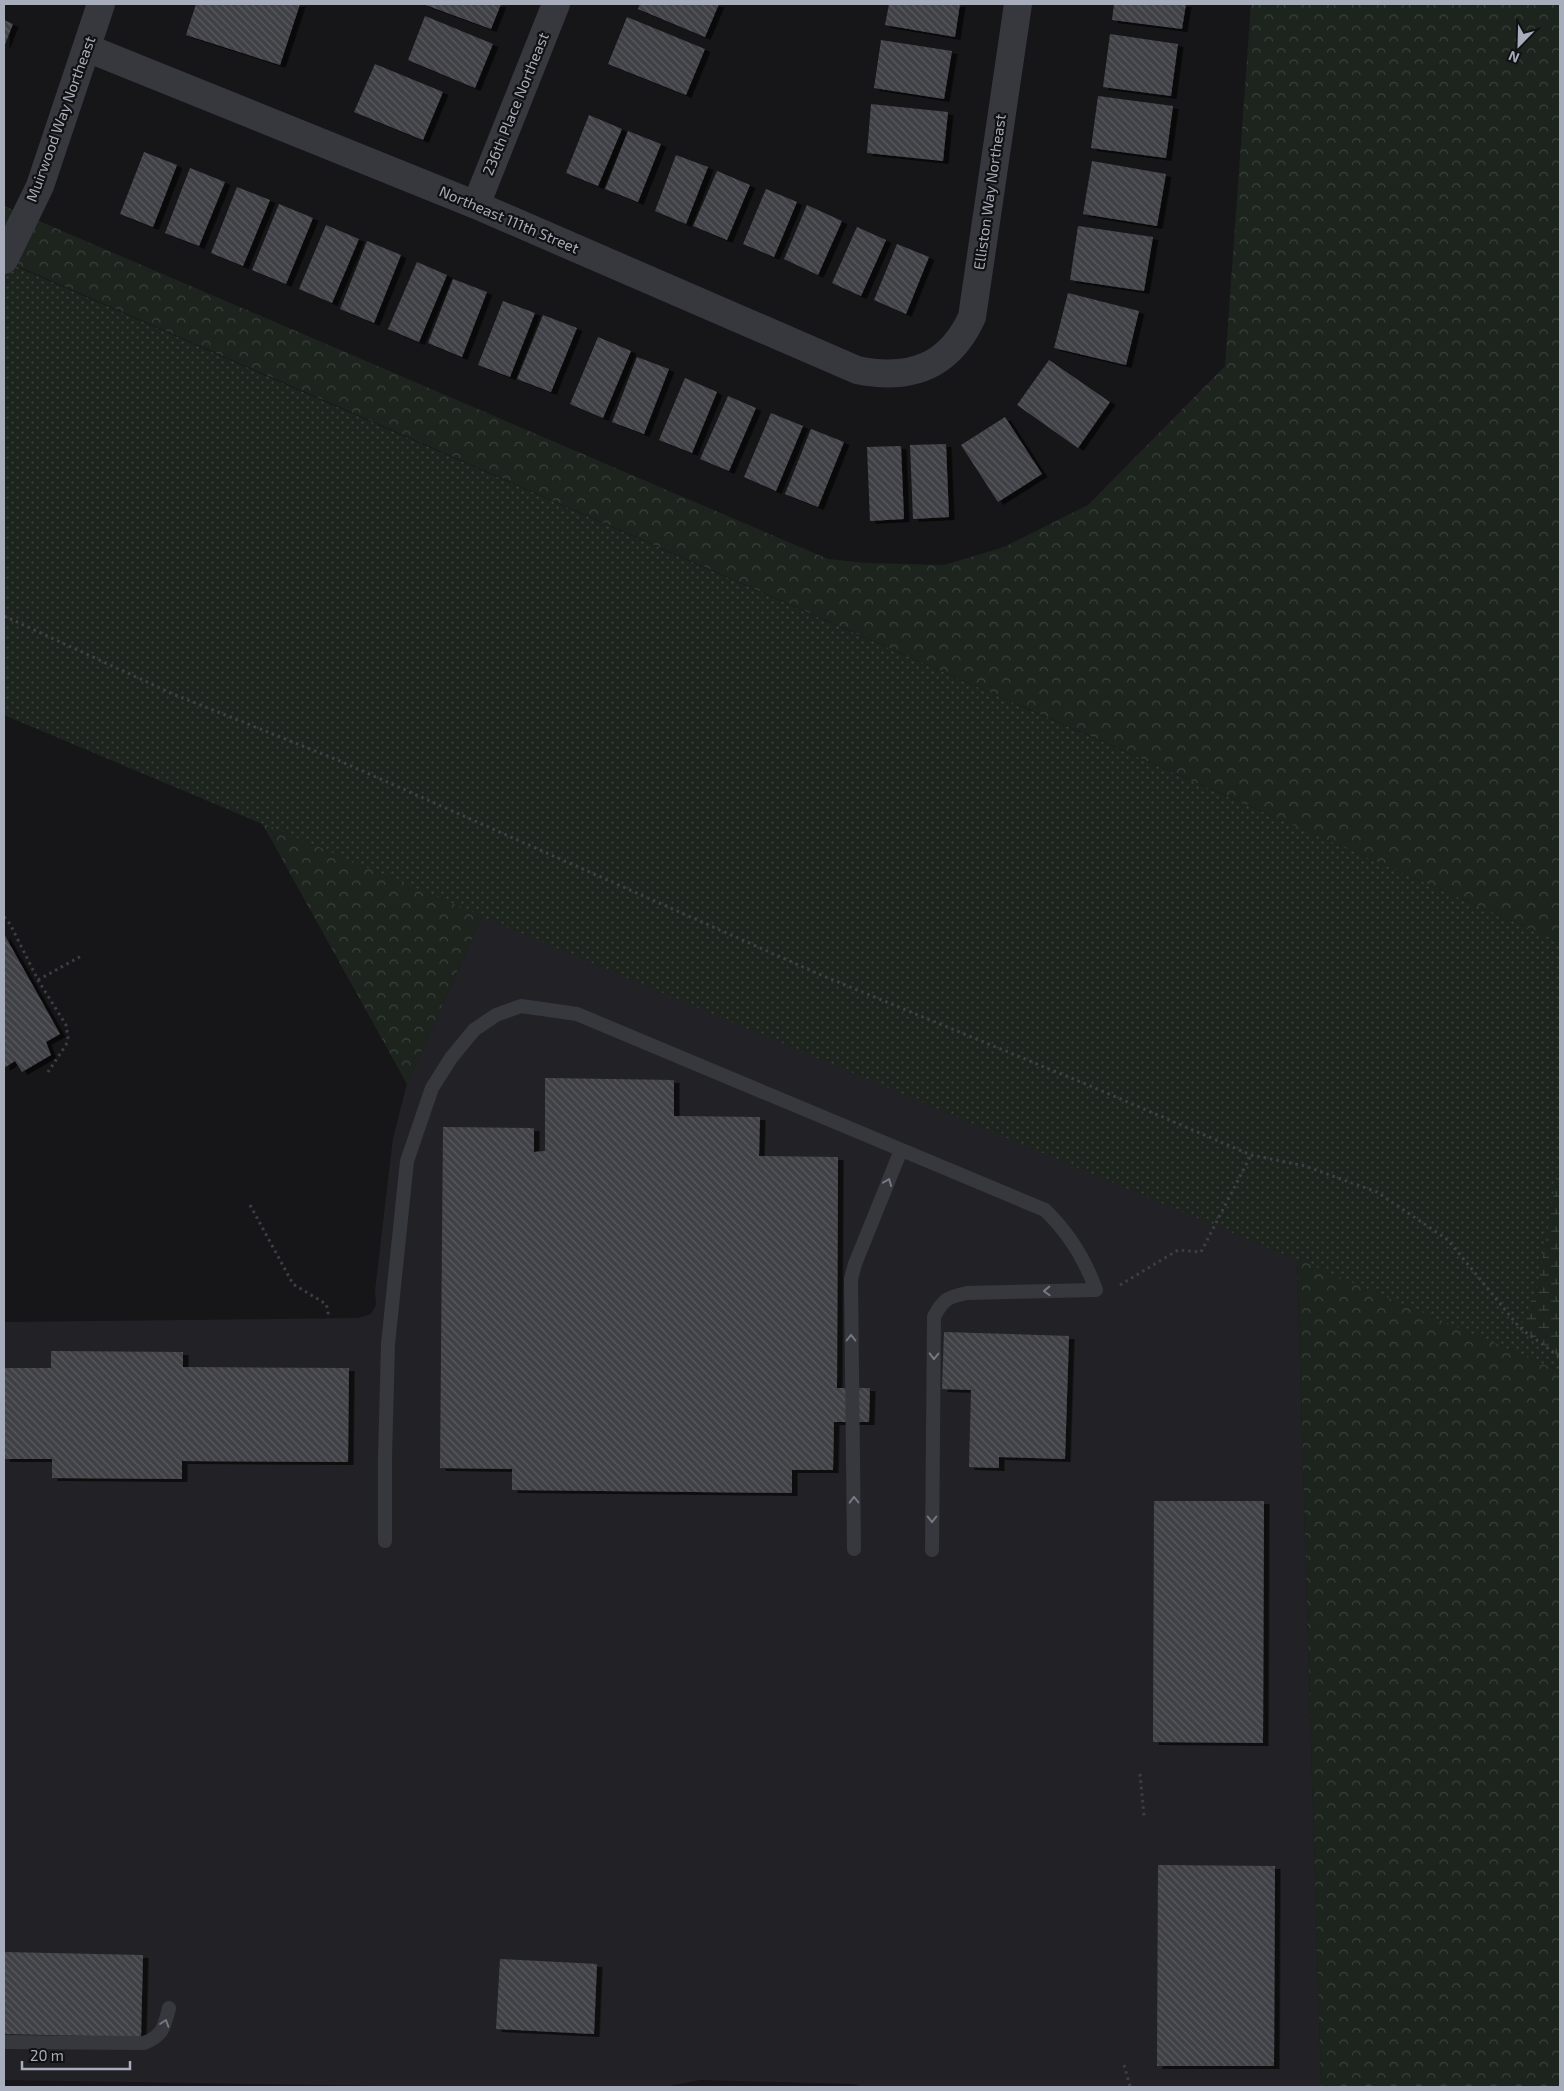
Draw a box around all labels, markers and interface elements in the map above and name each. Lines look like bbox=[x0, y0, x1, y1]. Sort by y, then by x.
north arrow bbox=[1494, 20, 1544, 70]
street label: 236th Place Northeast bbox=[478, 29, 552, 178]
street label: Muirwood Way Northeast bbox=[22, 33, 99, 204]
text: N bbox=[1506, 48, 1522, 67]
street label: Elliston Way Northeast bbox=[969, 113, 1009, 271]
street label: Northeast 111th Street bbox=[437, 182, 582, 257]
one-way arrow bbox=[882, 1178, 892, 1187]
one-way arrow bbox=[1043, 1286, 1051, 1297]
one-way arrow bbox=[846, 1334, 856, 1342]
one-way arrow bbox=[929, 1352, 939, 1360]
one-way arrow bbox=[849, 1496, 859, 1504]
one-way arrow bbox=[927, 1515, 938, 1523]
one-way arrow bbox=[159, 2019, 169, 2028]
scale bar bbox=[22, 2038, 130, 2070]
text: 20 m bbox=[30, 2046, 64, 2064]

